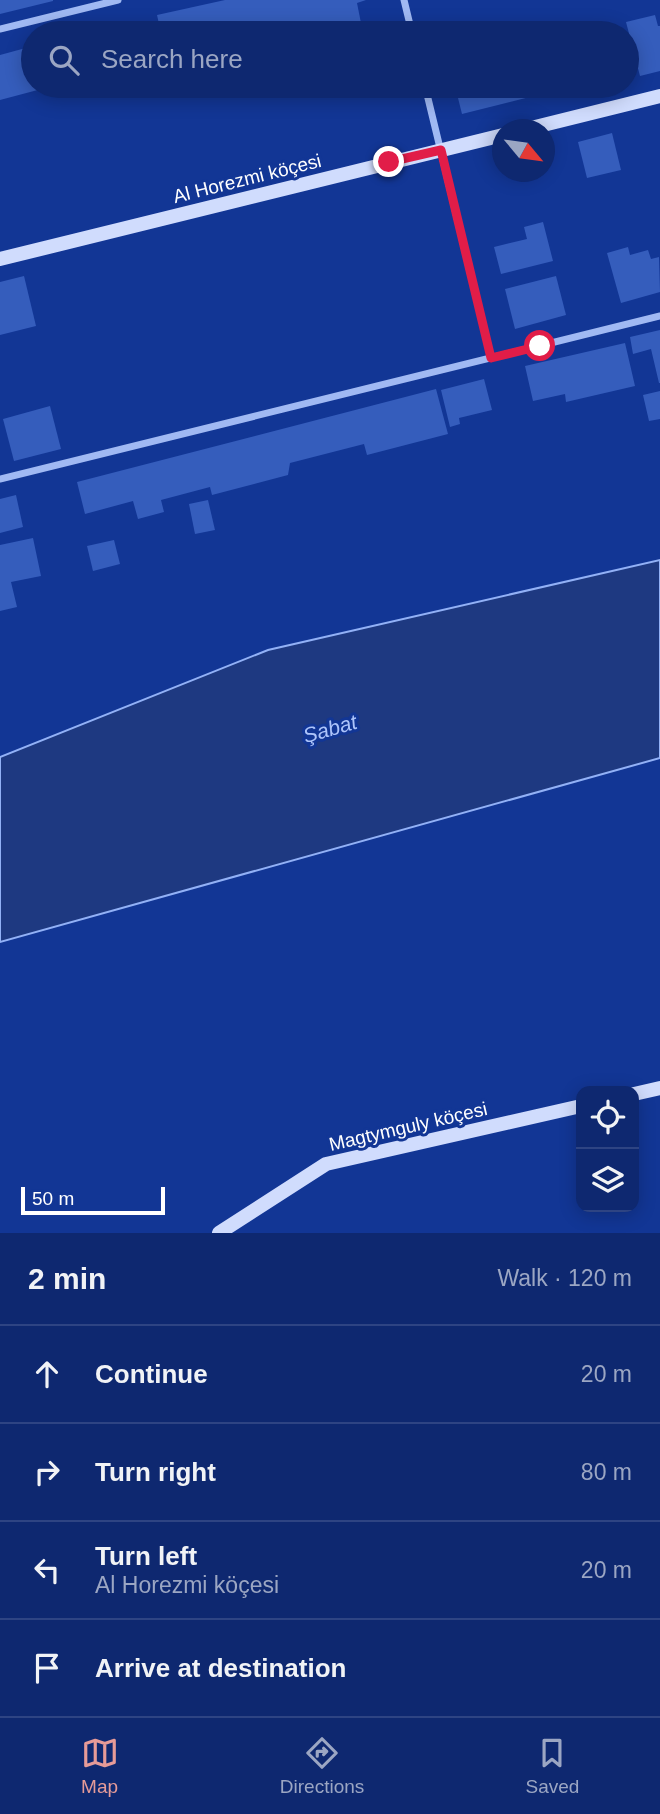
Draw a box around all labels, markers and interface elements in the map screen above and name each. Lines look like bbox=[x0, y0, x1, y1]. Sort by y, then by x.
search box bbox=[21, 21, 639, 98]
icon: search bbox=[45, 41, 83, 79]
text: Search here bbox=[101, 44, 243, 74]
north arrow bbox=[492, 119, 555, 182]
route end bbox=[373, 146, 404, 177]
street label: Al Horezmi köçesi bbox=[171, 150, 323, 207]
route start bbox=[524, 330, 555, 361]
water label: Şabat bbox=[300, 710, 361, 747]
map controls bbox=[576, 1086, 639, 1212]
button: locate bbox=[576, 1086, 639, 1149]
street label: Magtymguly köçesi bbox=[327, 1098, 489, 1155]
button: layers bbox=[576, 1149, 639, 1212]
scale bar bbox=[21, 1184, 164, 1216]
text: 50 m bbox=[32, 1188, 74, 1209]
text: 2 min bbox=[28, 1262, 106, 1295]
text: Walk · 120 m bbox=[497, 1265, 632, 1291]
icon: ahead bbox=[28, 1355, 66, 1393]
text: Continue bbox=[95, 1359, 208, 1389]
text: 20 m bbox=[581, 1361, 632, 1387]
icon: right bbox=[28, 1453, 66, 1491]
text: Turn right bbox=[95, 1457, 216, 1487]
text: 80 m bbox=[581, 1459, 632, 1485]
text: Turn left bbox=[95, 1541, 197, 1571]
icon: left bbox=[28, 1551, 66, 1589]
text: 20 m bbox=[581, 1557, 632, 1583]
text: Al Horezmi köçesi bbox=[95, 1572, 279, 1598]
icon: arrive bbox=[28, 1649, 66, 1687]
text: Arrive at destination bbox=[95, 1653, 346, 1683]
tab: Map bbox=[81, 1734, 119, 1798]
tab: Directions bbox=[280, 1734, 364, 1798]
tab: Saved bbox=[525, 1734, 579, 1798]

